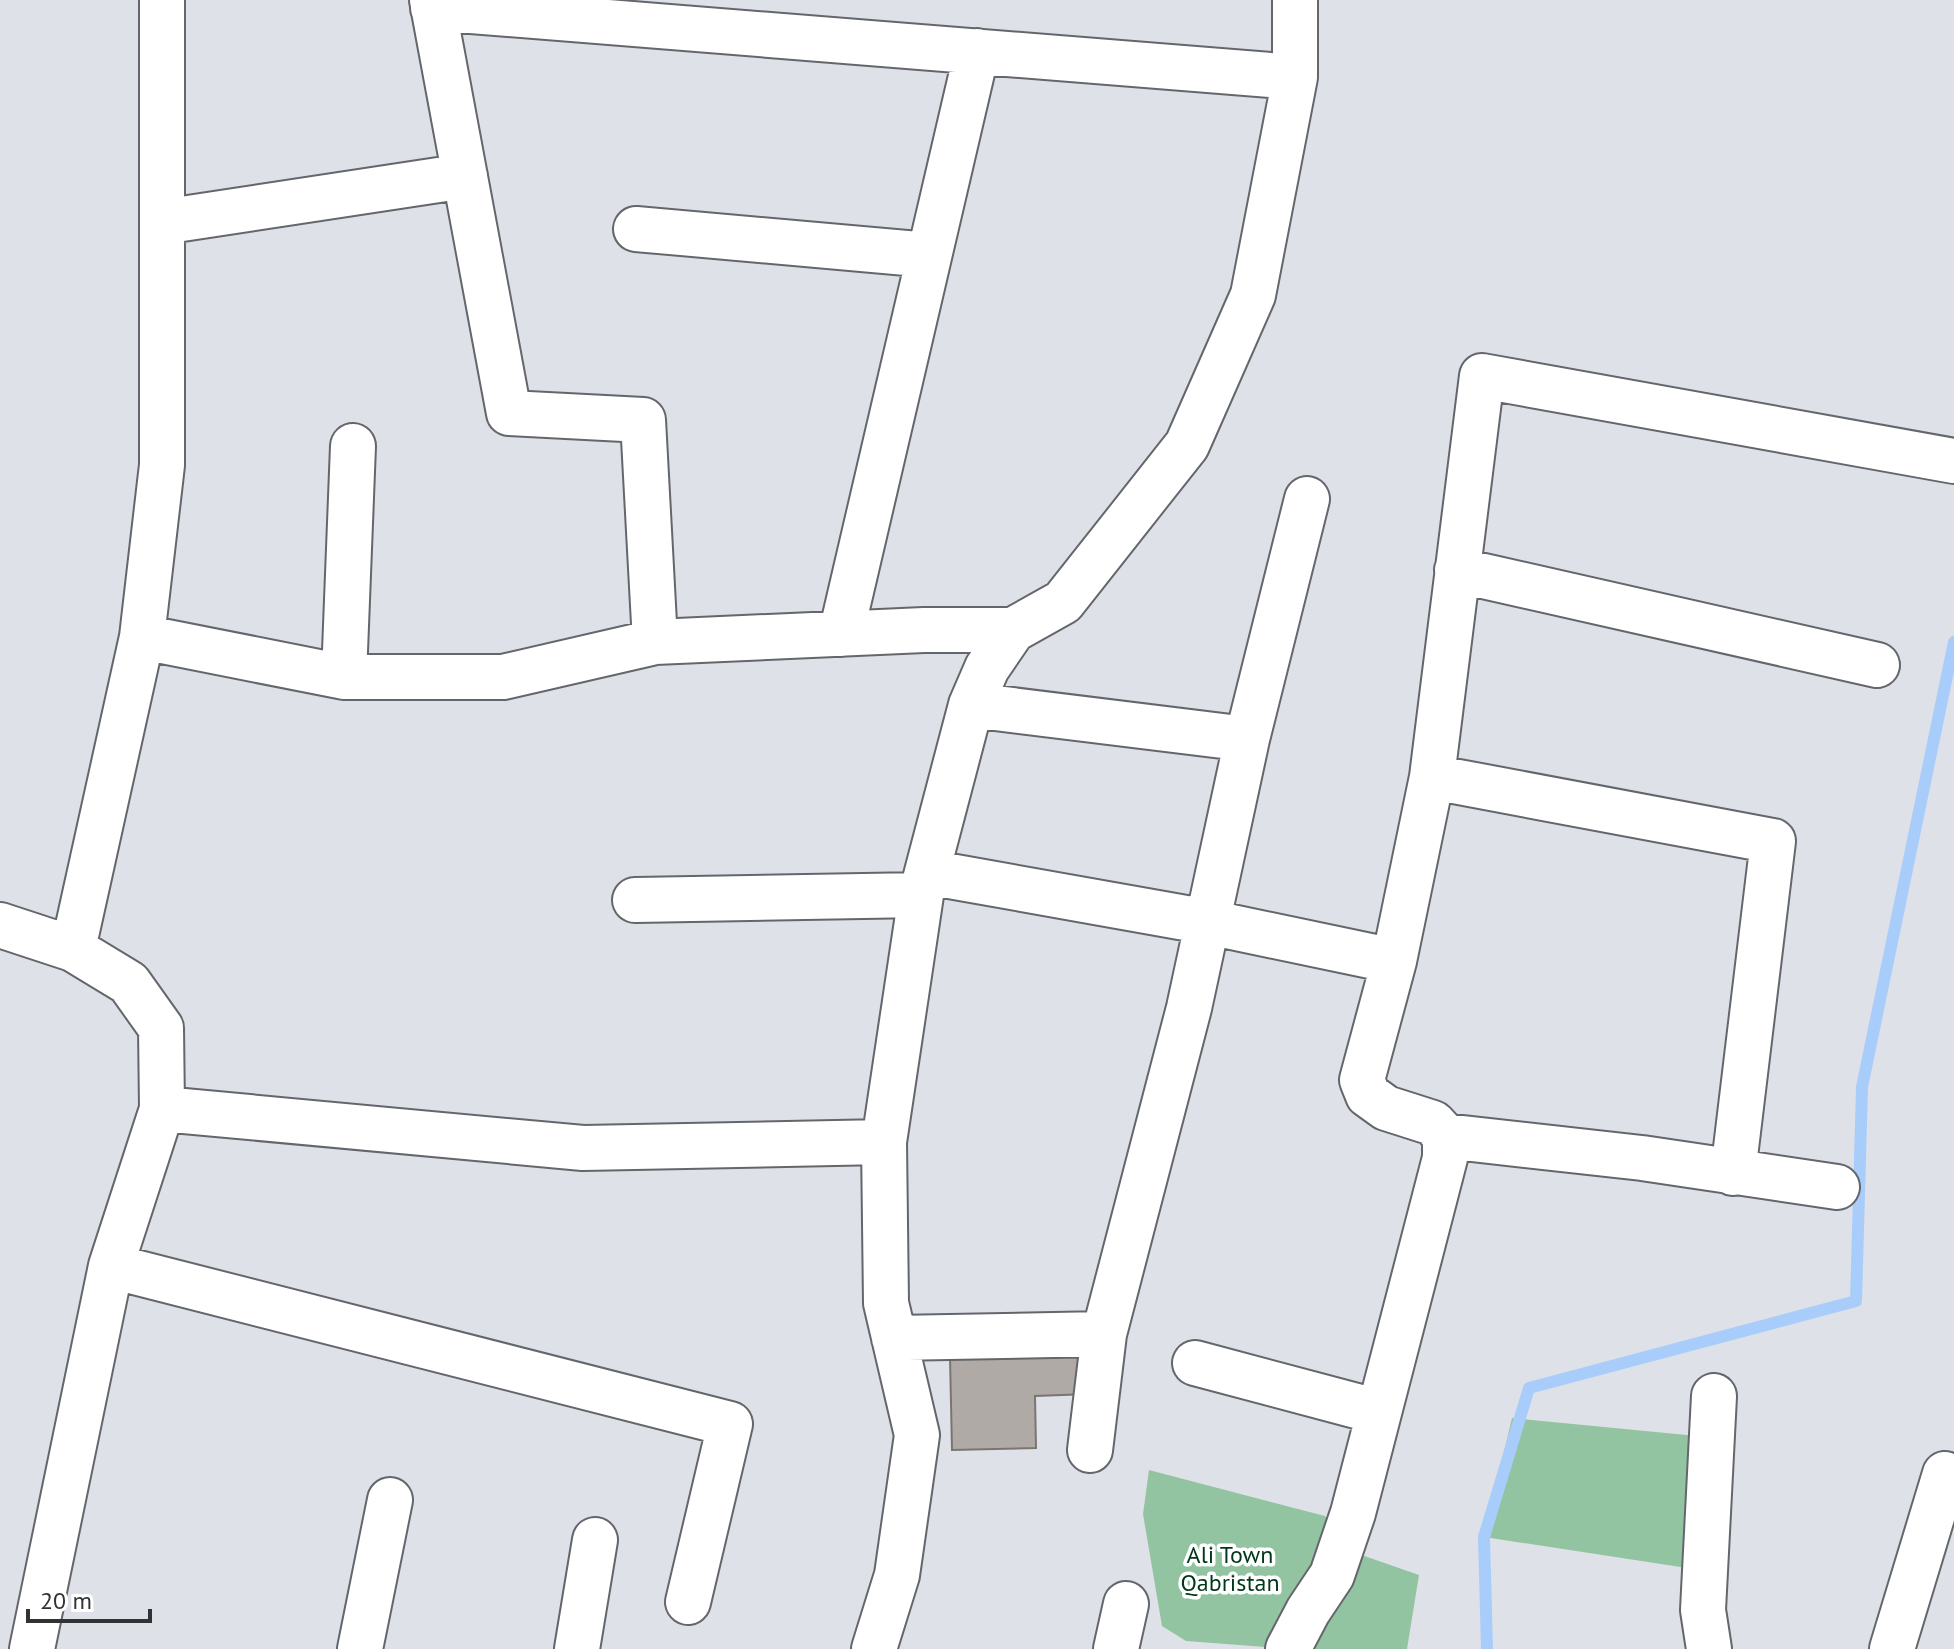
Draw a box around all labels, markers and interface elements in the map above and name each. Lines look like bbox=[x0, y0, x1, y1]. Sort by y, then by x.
park label: Ali Town Qabristan bbox=[1180, 1539, 1280, 1598]
scale bar bbox=[28, 1573, 150, 1623]
text: 20 m bbox=[40, 1585, 92, 1616]

